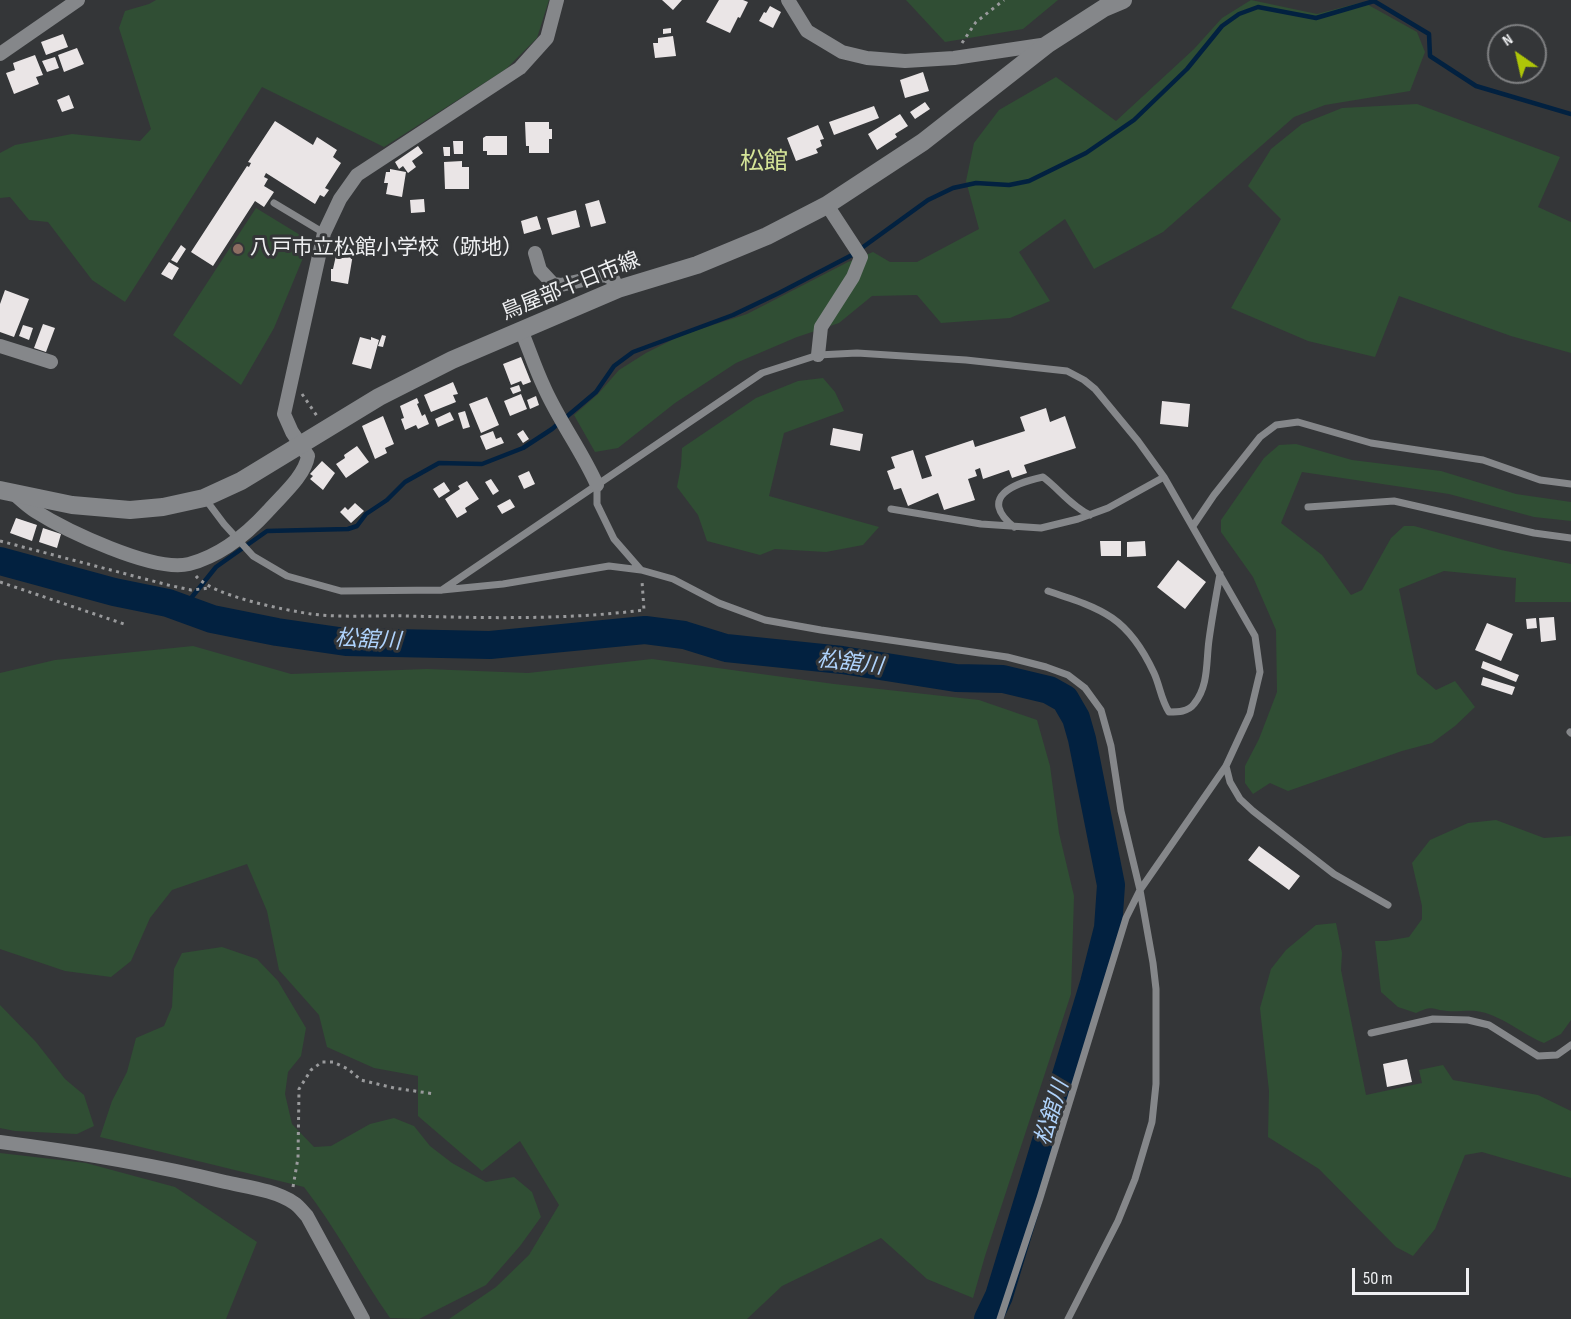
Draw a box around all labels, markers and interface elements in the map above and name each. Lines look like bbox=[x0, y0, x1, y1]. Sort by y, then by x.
north arrow bbox=[1487, 24, 1547, 84]
text: N bbox=[1499, 30, 1517, 51]
district label: 松館 bbox=[740, 149, 788, 177]
place label: 八戸市立松館小学校（跡地） bbox=[250, 236, 523, 262]
marker: 八戸市立松館小学校（跡地） bbox=[231, 242, 245, 256]
street label: 鳥屋部十日市線 bbox=[498, 248, 644, 326]
water label: 松舘川 bbox=[334, 626, 402, 656]
water label: 松舘川 bbox=[816, 647, 884, 681]
water label: 松舘川 bbox=[1031, 1078, 1075, 1148]
scale bar bbox=[1355, 1256, 1472, 1294]
text: 50 m bbox=[1363, 1268, 1393, 1289]

